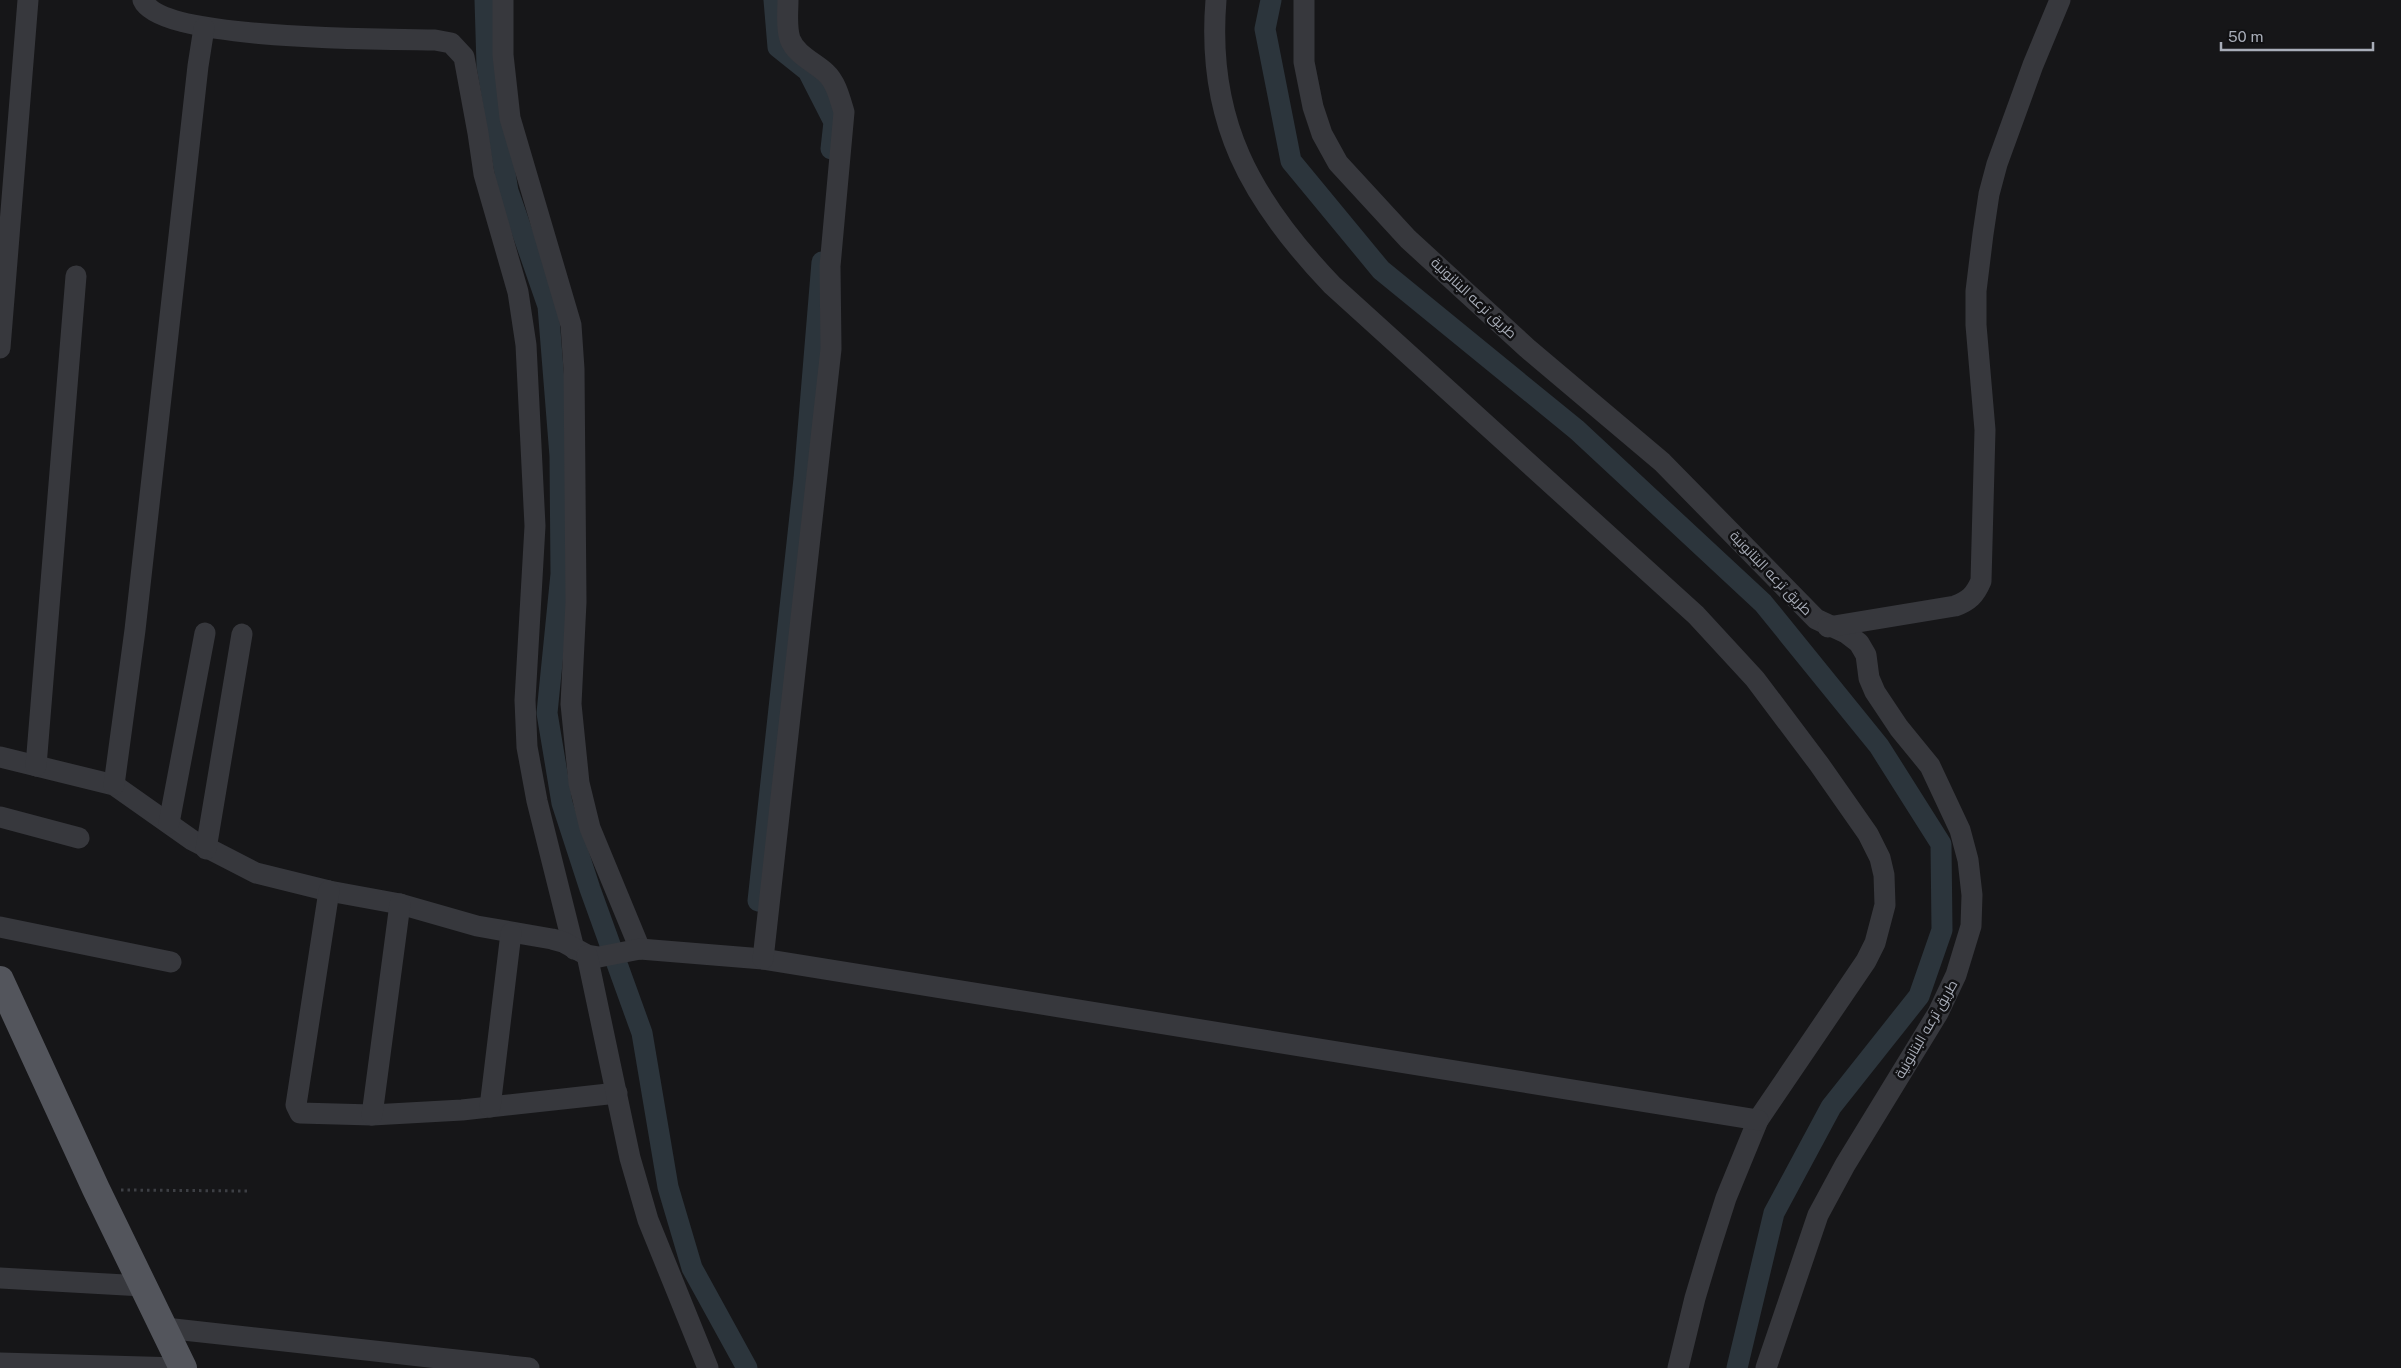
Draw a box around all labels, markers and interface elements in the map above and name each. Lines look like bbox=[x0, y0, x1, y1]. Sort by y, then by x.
scale bar bbox=[2221, 20, 2374, 52]
text: 50 m bbox=[2228, 28, 2263, 45]
street label: طريق ترعه البتانونية bbox=[1427, 254, 1520, 342]
street label: طريق ترعه البتانونية bbox=[1726, 528, 1815, 619]
street label: طريق ترعه البتانونية bbox=[1891, 977, 1962, 1082]

